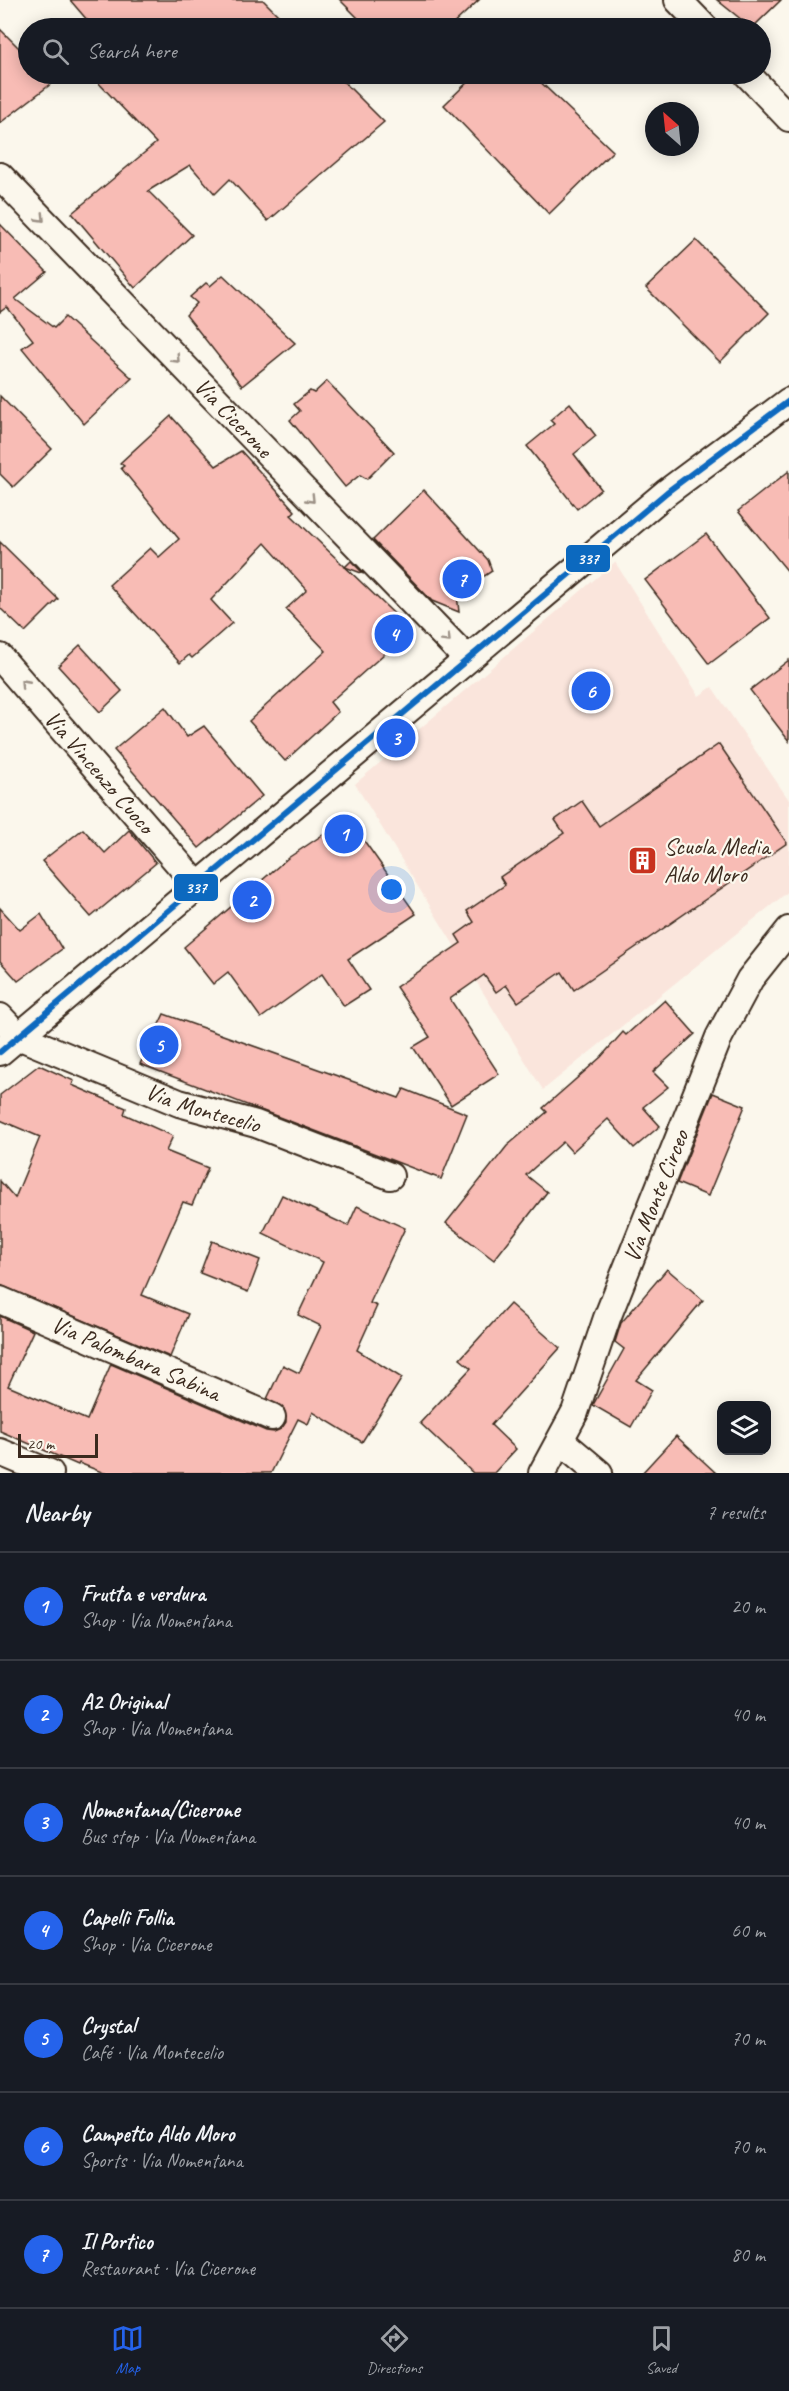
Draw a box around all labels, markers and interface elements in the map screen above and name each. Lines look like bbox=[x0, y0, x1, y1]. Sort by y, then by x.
search box bbox=[18, 18, 771, 84]
icon: search bbox=[39, 35, 72, 68]
text: Search here bbox=[87, 37, 177, 65]
north arrow bbox=[645, 102, 699, 156]
one-way arrow bbox=[33, 211, 44, 222]
one-way arrow bbox=[168, 351, 179, 362]
street label: Via Cicerone bbox=[188, 371, 281, 465]
one-way arrow bbox=[303, 492, 314, 503]
line badge: 337 bbox=[565, 544, 611, 573]
text: 337 bbox=[577, 549, 601, 569]
pin: 7 bbox=[442, 556, 482, 602]
pin: 4 bbox=[374, 612, 414, 656]
one-way arrow bbox=[440, 632, 451, 643]
pin: 6 bbox=[572, 668, 610, 714]
one-way arrow bbox=[20, 680, 31, 690]
street label: Via Vincenzo Cuoco bbox=[38, 704, 163, 842]
pin: 3 bbox=[376, 716, 416, 760]
pin: 1 bbox=[324, 812, 364, 856]
place label: Scuola Media Aldo Moro bbox=[664, 831, 772, 889]
building icon: Scuola Media Aldo Moro bbox=[627, 844, 659, 876]
line badge: 337 bbox=[173, 873, 219, 902]
your location bbox=[377, 875, 406, 904]
text: 337 bbox=[185, 878, 209, 898]
pin: 2 bbox=[232, 878, 272, 922]
pin: 5 bbox=[140, 1022, 178, 1068]
street label: Via Montecelio bbox=[141, 1076, 265, 1140]
street label: Via Monte Circeo bbox=[616, 1124, 696, 1266]
street label: Via Palombara Sabina bbox=[47, 1309, 227, 1409]
map controls bbox=[717, 1401, 771, 1455]
button: layers bbox=[717, 1401, 771, 1455]
scale bar bbox=[18, 1431, 98, 1458]
text: 20 m bbox=[27, 1434, 54, 1454]
text: Nearby bbox=[24, 1496, 89, 1529]
text: 7 results bbox=[706, 1500, 765, 1525]
text: Frutta e verdura bbox=[81, 1580, 205, 1608]
text: 1 bbox=[39, 1594, 48, 1619]
text: 20 m bbox=[731, 1594, 765, 1619]
text: Shop · Via Nomentana bbox=[81, 1608, 232, 1633]
text: A2 Original bbox=[81, 1688, 166, 1716]
text: 2 bbox=[39, 1702, 48, 1727]
text: 40 m bbox=[731, 1702, 765, 1727]
text: Shop · Via Nomentana bbox=[81, 1716, 232, 1741]
text: Nomentana/Cicerone bbox=[81, 1796, 240, 1824]
text: 3 bbox=[39, 1810, 48, 1835]
text: 40 m bbox=[731, 1810, 765, 1835]
text: Bus stop · Via Nomentana bbox=[81, 1824, 255, 1849]
text: Capelli Follia bbox=[81, 1904, 174, 1932]
text: 4 bbox=[39, 1918, 48, 1943]
text: 60 m bbox=[731, 1918, 765, 1943]
text: Shop · Via Cicerone bbox=[81, 1932, 212, 1957]
text: Crystal bbox=[81, 2012, 136, 2040]
text: 5 bbox=[39, 2026, 48, 2051]
text: 70 m bbox=[731, 2026, 765, 2051]
text: Café · Via Montecelio bbox=[81, 2040, 223, 2065]
text: Campetto Aldo Moro bbox=[81, 2120, 235, 2148]
text: 6 bbox=[39, 2134, 48, 2159]
text: 70 m bbox=[731, 2134, 765, 2159]
text: Sports · Via Nomentana bbox=[81, 2148, 243, 2173]
text: Il Portico bbox=[81, 2228, 153, 2256]
text: 7 bbox=[39, 2242, 48, 2267]
text: 80 m bbox=[731, 2242, 765, 2267]
text: Restaurant · Via Cicerone bbox=[81, 2256, 255, 2281]
tab: Map bbox=[111, 2322, 144, 2378]
tab: Directions bbox=[367, 2322, 422, 2378]
tab: Saved bbox=[645, 2322, 678, 2378]

